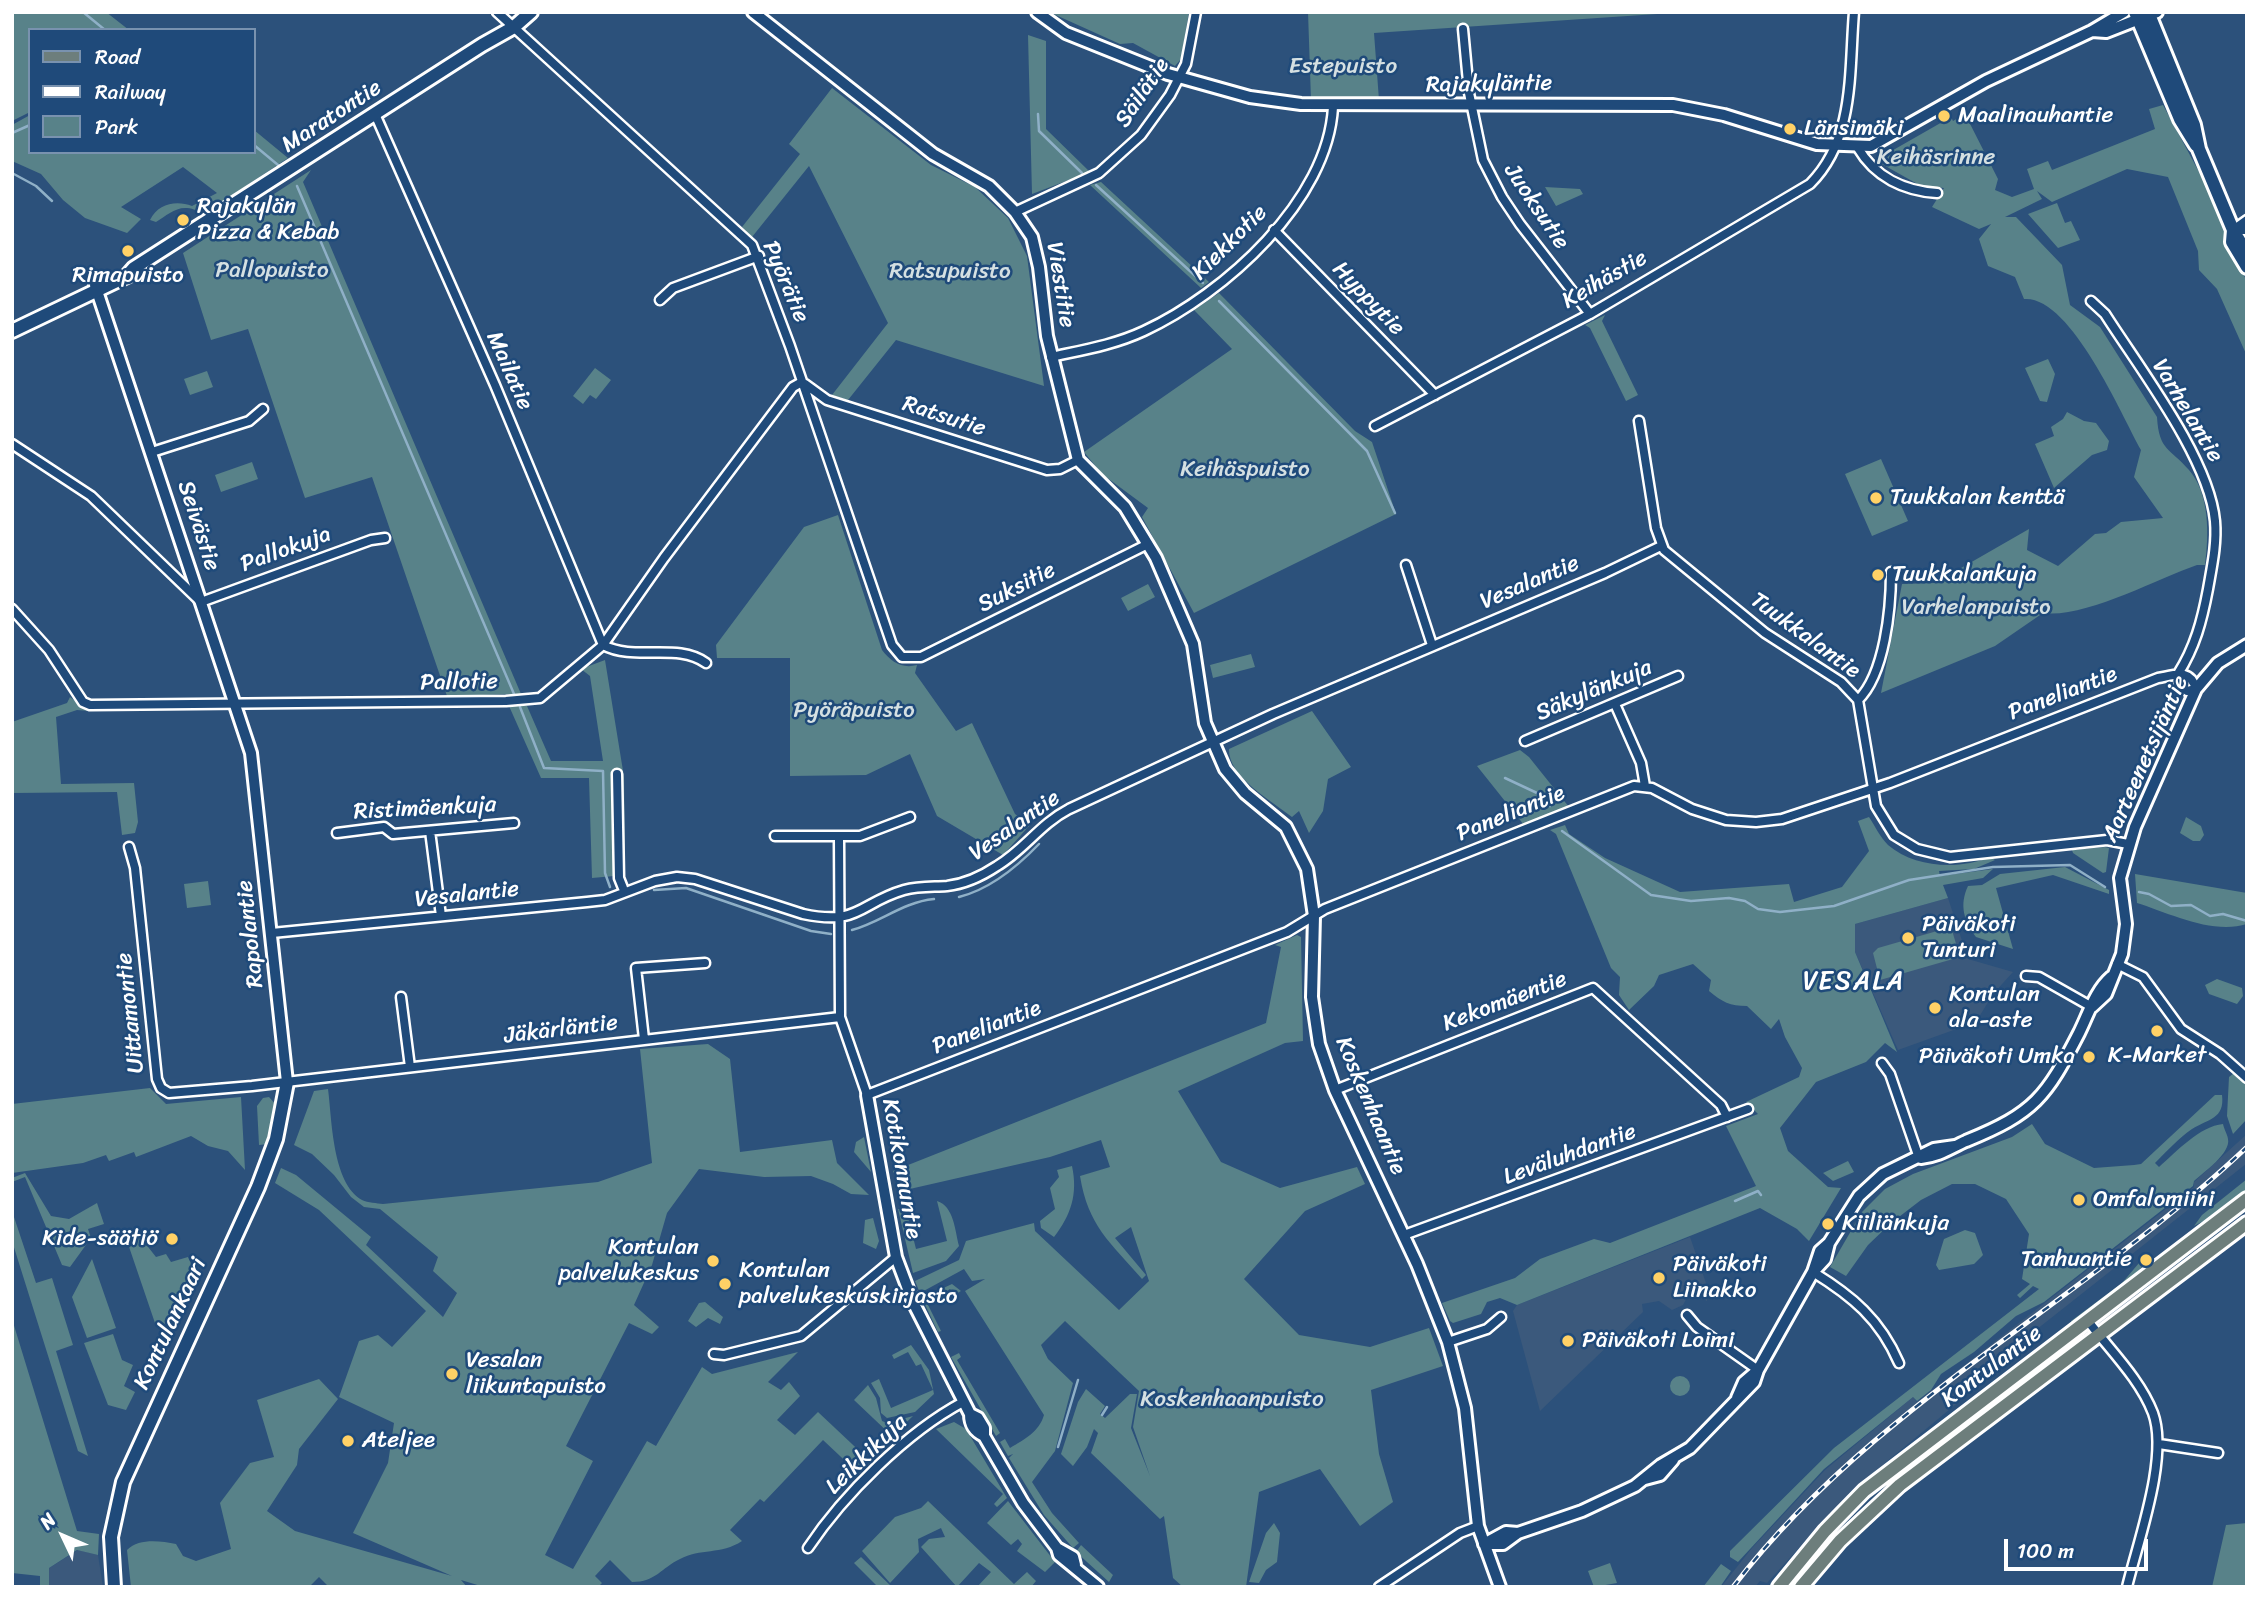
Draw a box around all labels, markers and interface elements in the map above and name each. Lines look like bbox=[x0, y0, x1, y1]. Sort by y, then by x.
legend bbox=[28, 28, 256, 154]
text: Road bbox=[95, 38, 140, 76]
street label: Säilätie bbox=[1110, 53, 1176, 133]
park label: Estepuisto bbox=[1289, 53, 1397, 81]
street label: Rajakyläntie bbox=[1426, 70, 1552, 100]
text: Railway bbox=[95, 73, 166, 111]
street label: Maratontie bbox=[277, 75, 387, 159]
place label: Maalinauhantie bbox=[1958, 102, 2113, 130]
text: Park bbox=[95, 108, 138, 146]
marker: Maalinauhantie bbox=[1936, 108, 1952, 124]
place label: Länsimäki bbox=[1804, 115, 1903, 143]
marker: Länsimäki bbox=[1782, 121, 1798, 137]
park label: Keihäsrinne bbox=[1877, 144, 1995, 172]
street label: Juoksutie bbox=[1497, 159, 1575, 255]
place label: Rajakylän Pizza & Kebab bbox=[197, 193, 340, 247]
street label: Kiekkotie bbox=[1187, 200, 1273, 286]
marker: Rajakylän Pizza & Kebab bbox=[175, 212, 191, 228]
street label: Pyörätie bbox=[755, 237, 815, 327]
street label: Viestitie bbox=[1040, 240, 1080, 330]
marker: Rimapuisto bbox=[120, 243, 136, 259]
street label: Keihästie bbox=[1557, 245, 1653, 315]
street label: Hyppytie bbox=[1326, 256, 1410, 342]
park label: Pallopuisto bbox=[215, 257, 329, 285]
park label: Ratsupuisto bbox=[889, 258, 1011, 286]
place label: Rimapuisto bbox=[72, 262, 184, 290]
street label: Mailatie bbox=[480, 327, 538, 415]
street label: Varhelantie bbox=[2145, 354, 2229, 468]
street label: Ratsutie bbox=[899, 391, 989, 443]
park label: Keihäspuisto bbox=[1180, 456, 1310, 484]
street label: Seivästie bbox=[171, 478, 225, 574]
place label: Tuukkalan kenttä bbox=[1890, 484, 2065, 512]
marker: Tuukkalan kenttä bbox=[1868, 490, 1884, 506]
street label: Pallokuja bbox=[237, 521, 335, 579]
street label: Vesalantie bbox=[1476, 550, 1584, 616]
street label: Suksitie bbox=[974, 557, 1060, 619]
place label: Tuukkalankuja bbox=[1892, 561, 2037, 589]
marker: Tuukkalankuja bbox=[1870, 567, 1886, 583]
street label: Tuukkalantie bbox=[1745, 587, 1865, 685]
park label: Varhelanpuisto bbox=[1901, 594, 2051, 622]
street label: Säkylänkuja bbox=[1532, 654, 1656, 728]
street label: Paneliantie bbox=[2005, 661, 2121, 727]
street label: Pallotie bbox=[420, 669, 498, 697]
street label: Aarteenetsijäntie bbox=[2097, 672, 2195, 846]
park label: Pyöräpuisto bbox=[793, 697, 915, 725]
street label: Paneliantie bbox=[1453, 780, 1569, 848]
street label: Vesalantie bbox=[964, 785, 1066, 867]
street label: Ristimäenkuja bbox=[353, 791, 497, 827]
street label: Vesalantie bbox=[414, 876, 520, 914]
street label: Rapolantie bbox=[232, 879, 270, 989]
place label: Päiväkoti Tunturi bbox=[1922, 911, 2016, 965]
marker: Päiväkoti Tunturi bbox=[1900, 930, 1916, 946]
street label: Uittamontie bbox=[111, 951, 151, 1075]
street label: Kekomäentie bbox=[1439, 966, 1571, 1038]
district label: VESALA bbox=[1804, 966, 1904, 998]
place label: Kontulan ala-aste bbox=[1949, 981, 2040, 1035]
street label: Paneliantie bbox=[929, 995, 1045, 1061]
marker: Kontulan ala-aste bbox=[1927, 1000, 1943, 1016]
street label: Jäkärläntie bbox=[503, 1009, 619, 1051]
marker: K-Market bbox=[2149, 1023, 2165, 1039]
street label: Koskenhaantie bbox=[1329, 1033, 1411, 1179]
place label: K-Market bbox=[2108, 1042, 2206, 1070]
place label: Päiväkoti Umka bbox=[1919, 1043, 2075, 1071]
marker: Päiväkoti Umka bbox=[2081, 1049, 2097, 1065]
street label: Kotikonnuntie bbox=[875, 1097, 927, 1241]
street label: Leväluhdantie bbox=[1500, 1118, 1640, 1192]
place label: Omfalomiini bbox=[2093, 1186, 2214, 1214]
marker: Omfalomiini bbox=[2071, 1192, 2087, 1208]
place label: Kiiliänkuja bbox=[1842, 1210, 1949, 1238]
marker: Kiiliänkuja bbox=[1820, 1216, 1836, 1232]
place label: Kide-säätiö bbox=[42, 1225, 158, 1253]
marker: Kide-säätiö bbox=[164, 1231, 180, 1247]
place label: Kontulan palvelukeskus bbox=[559, 1234, 699, 1288]
place label: Tanhuantie bbox=[2021, 1246, 2132, 1274]
place label: Päiväkoti Liinakko bbox=[1673, 1251, 1767, 1305]
marker: Tanhuantie bbox=[2138, 1252, 2154, 1268]
marker: Kontulan palvelukeskus bbox=[705, 1253, 721, 1269]
street label: Kontulankaari bbox=[128, 1254, 214, 1394]
place label: Kontulan palvelukeskuskirjasto bbox=[739, 1257, 957, 1311]
marker: Päiväkoti Liinakko bbox=[1651, 1270, 1667, 1286]
marker: Kontulan palvelukeskuskirjasto bbox=[717, 1276, 733, 1292]
street label: Kontulantie bbox=[1936, 1320, 2048, 1414]
place label: Päiväkoti Loimi bbox=[1582, 1327, 1734, 1355]
marker: Päiväkoti Loimi bbox=[1560, 1333, 1576, 1349]
place label: Vesalan liikuntapuisto bbox=[466, 1347, 606, 1401]
marker: Vesalan liikuntapuisto bbox=[444, 1366, 460, 1382]
park label: Koskenhaanpuisto bbox=[1140, 1386, 1324, 1414]
street label: Leikkikuja bbox=[820, 1409, 914, 1501]
place label: Ateljee bbox=[362, 1427, 435, 1455]
marker: Ateljee bbox=[340, 1433, 356, 1449]
north arrow bbox=[28, 1501, 98, 1571]
text: N bbox=[31, 1505, 64, 1537]
scale bar bbox=[2007, 1526, 2150, 1570]
text: 100 m bbox=[2017, 1532, 2074, 1570]

